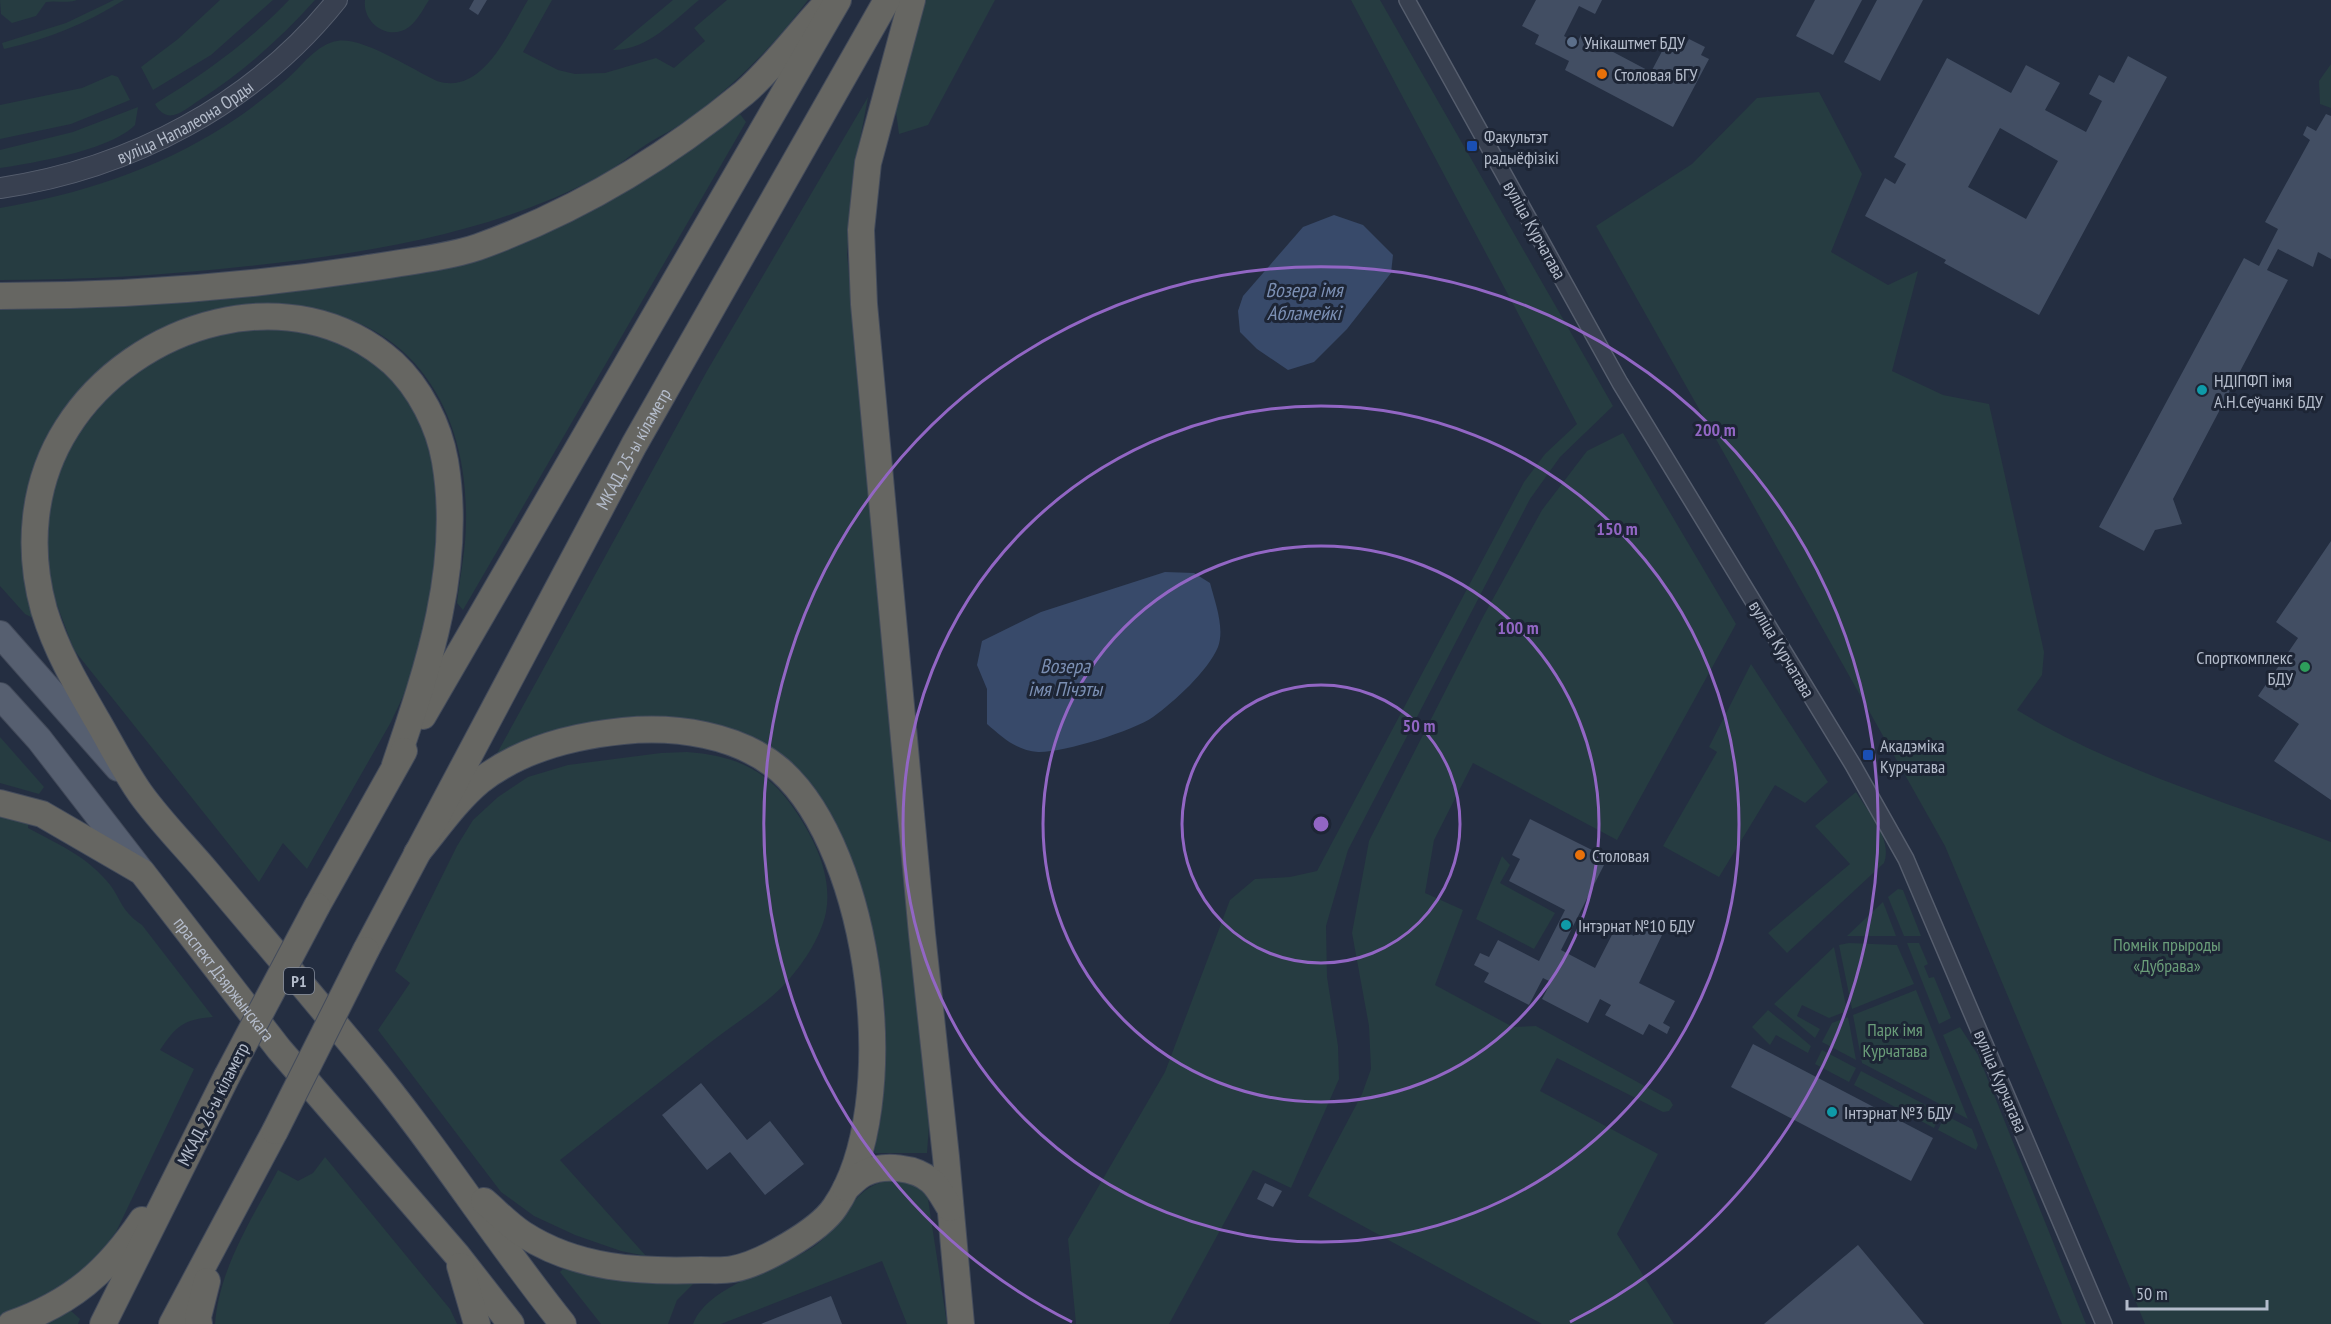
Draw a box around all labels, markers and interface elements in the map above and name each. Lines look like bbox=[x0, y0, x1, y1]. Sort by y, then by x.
place label: Унікаштмет БДУ bbox=[1584, 31, 1686, 54]
marker: Унікаштмет БДУ bbox=[1565, 35, 1579, 49]
place label: Столовая БГУ bbox=[1614, 63, 1699, 86]
marker: Столовая БГУ bbox=[1595, 67, 1609, 81]
street label: вуліца Напалеона Орды bbox=[113, 75, 258, 168]
place label: Факультэт радыёфізікі bbox=[1484, 125, 1559, 169]
marker: Факультэт радыёфізікі bbox=[1465, 139, 1479, 153]
street label: вуліца Курчатава bbox=[1498, 177, 1572, 283]
water label: Возера імя Абламейкі bbox=[1266, 277, 1345, 326]
place label: НДІПФП імя А.Н.Сеўчанкі БДУ bbox=[2214, 369, 2324, 413]
marker: НДІПФП імя А.Н.Сеўчанкі БДУ bbox=[2195, 383, 2209, 397]
street label: МКАД, 25-ы кіламетр bbox=[590, 384, 676, 513]
text: 200 m bbox=[1694, 418, 1736, 441]
text: 150 m bbox=[1596, 517, 1638, 540]
street label: вуліца Курчатава bbox=[1744, 596, 1820, 702]
text: 100 m bbox=[1497, 616, 1539, 639]
place label: Спорткомплекс БДУ bbox=[2196, 646, 2294, 690]
water label: Возера імя Пічэты bbox=[1028, 653, 1104, 702]
marker: Спорткомплекс БДУ bbox=[2298, 660, 2312, 674]
text: 50 m bbox=[1403, 714, 1435, 737]
place label: Акадэміка Курчатава bbox=[1880, 734, 1945, 778]
marker: Акадэміка Курчатава bbox=[1861, 748, 1875, 762]
centre of rings bbox=[1311, 814, 1331, 834]
place label: Столовая bbox=[1592, 844, 1649, 867]
marker: Столовая bbox=[1573, 848, 1587, 862]
street label: праспект Дзяржынскага bbox=[169, 912, 280, 1046]
place label: Інтэрнат №10 БДУ bbox=[1578, 914, 1696, 937]
marker: Інтэрнат №10 БДУ bbox=[1559, 918, 1573, 932]
park label: Помнік прыроды «Дубрава» bbox=[2113, 933, 2221, 977]
road number: Р1 bbox=[284, 968, 314, 994]
park label: Парк імя Курчатава bbox=[1862, 1018, 1928, 1062]
street label: вуліца Курчатава bbox=[1969, 1026, 2033, 1136]
street label: МКАД, 26-ы кіламетр bbox=[172, 1038, 254, 1169]
place label: Інтэрнат №3 БДУ bbox=[1844, 1101, 1954, 1124]
marker: Інтэрнат №3 БДУ bbox=[1825, 1105, 1839, 1119]
scale bar bbox=[2127, 1273, 2266, 1311]
text: 50 m bbox=[2136, 1282, 2168, 1305]

